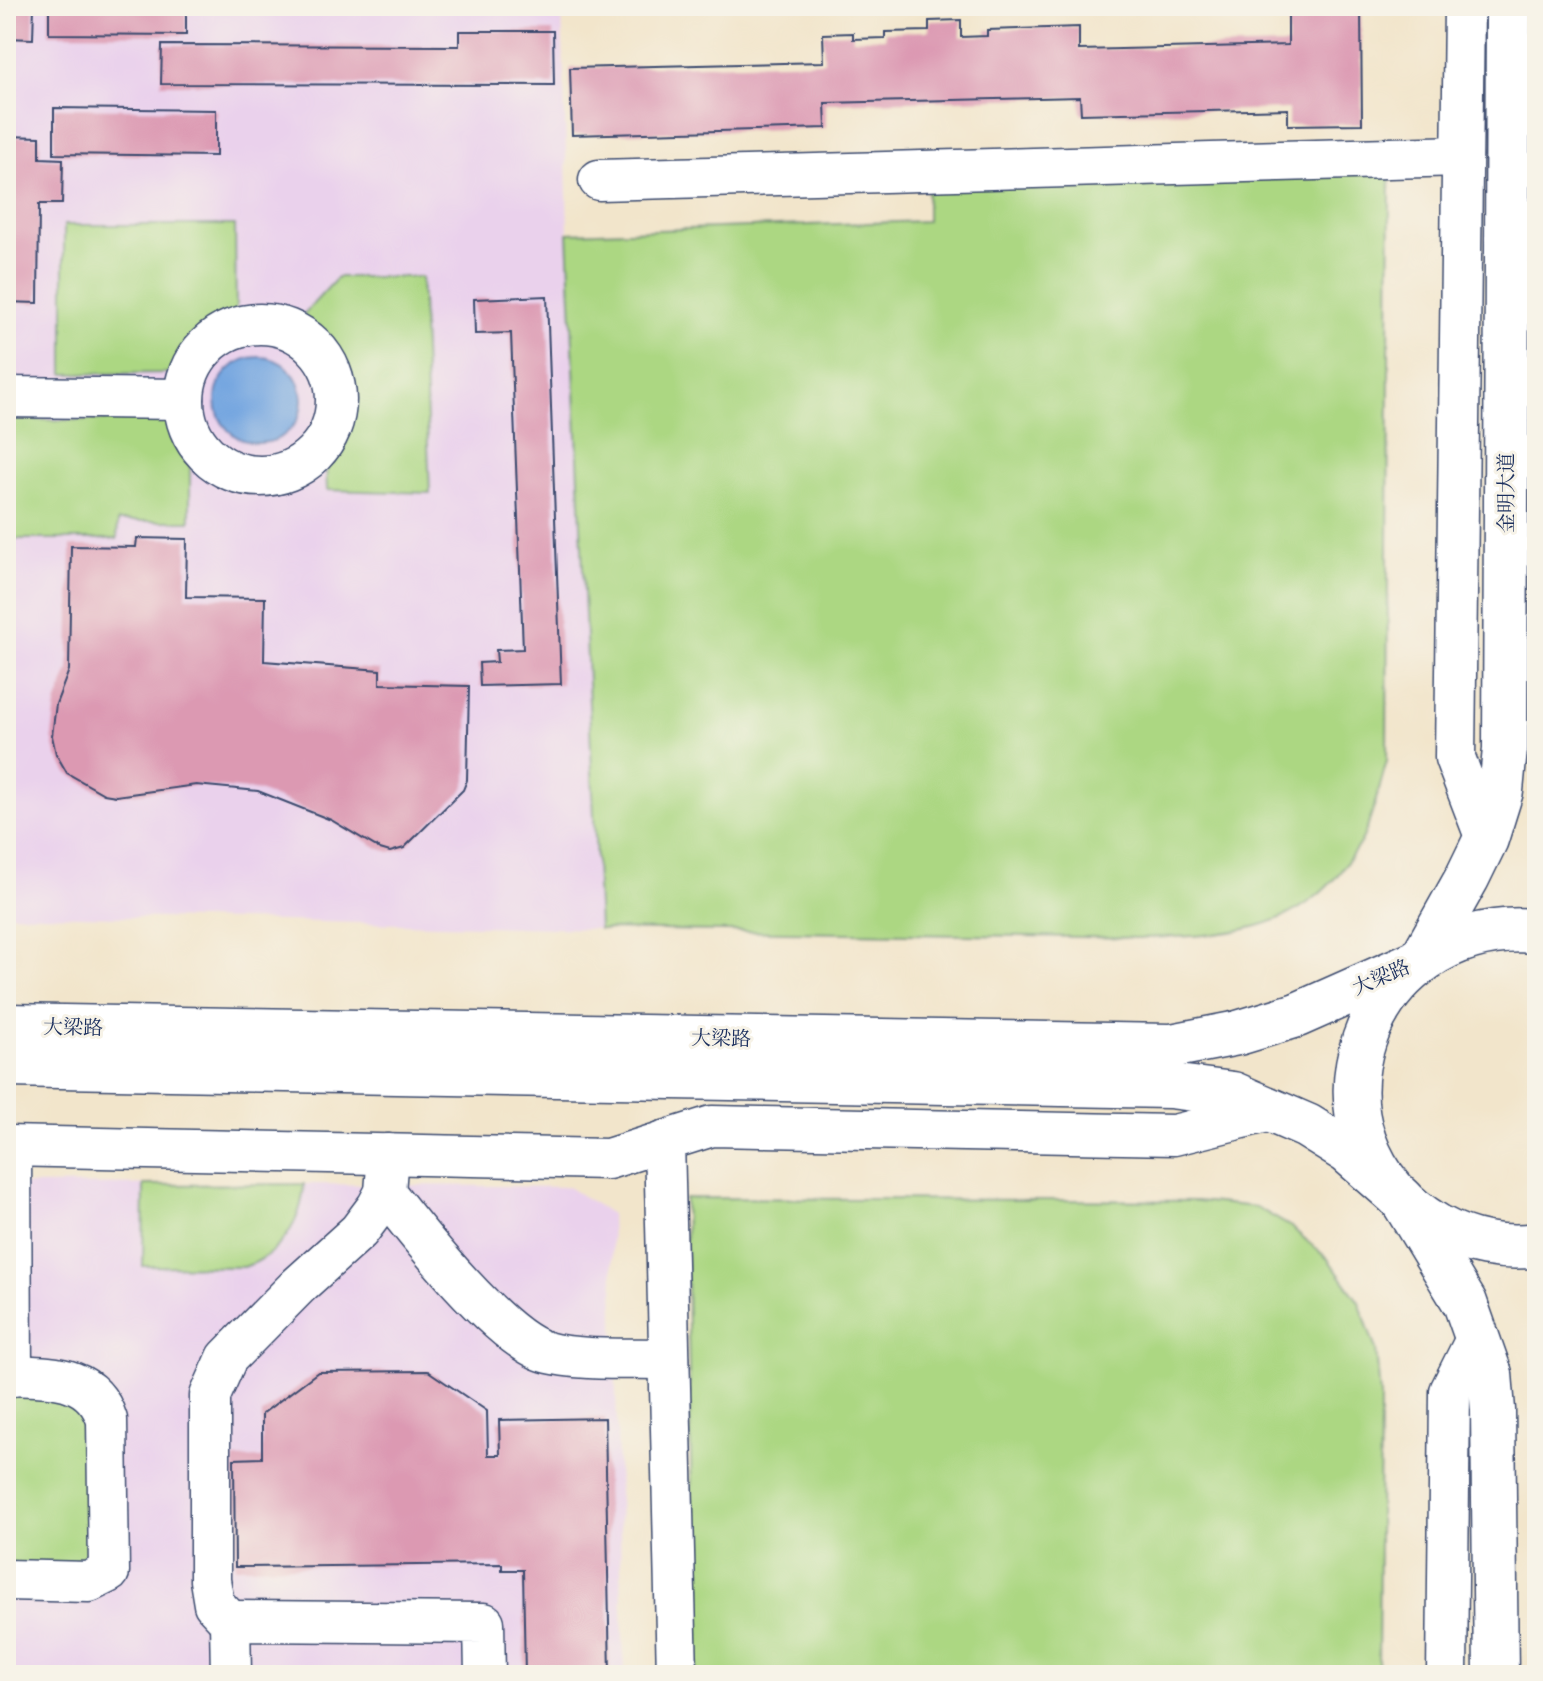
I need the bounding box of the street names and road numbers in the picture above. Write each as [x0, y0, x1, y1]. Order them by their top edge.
street label: 金明大道 [1494, 453, 1518, 533]
street label: 大梁路 [1349, 954, 1413, 1000]
street label: 大梁路 [43, 1014, 103, 1040]
street label: 大梁路 [691, 1025, 751, 1051]

